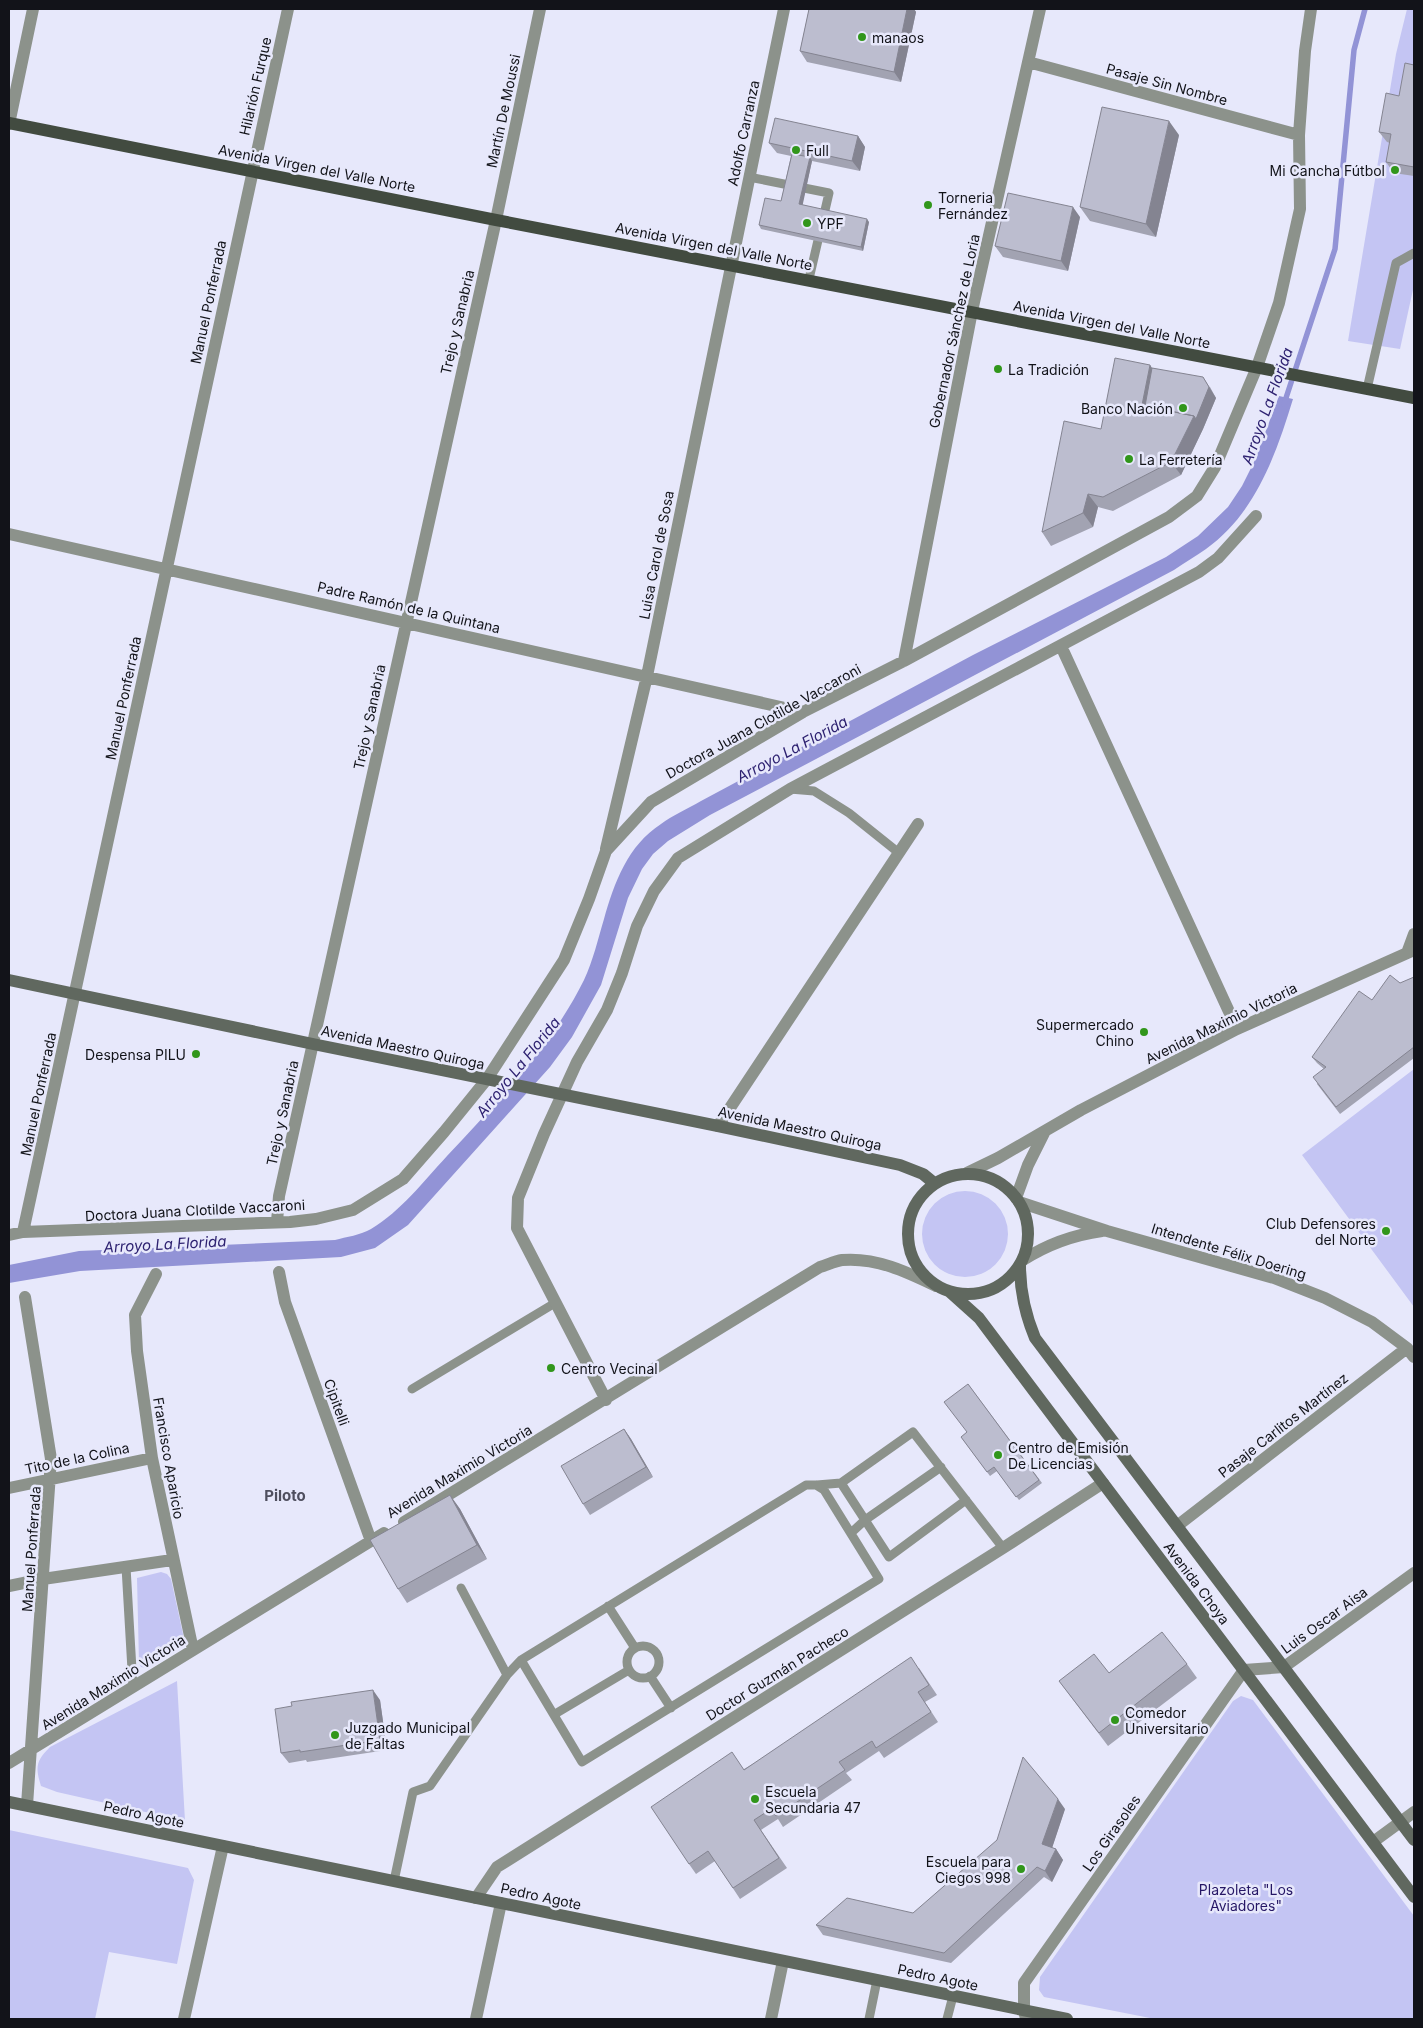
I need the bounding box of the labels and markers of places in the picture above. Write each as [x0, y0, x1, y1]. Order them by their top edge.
place label: manaos [872, 29, 924, 46]
marker: manaos [856, 31, 868, 43]
place label: Full [806, 142, 829, 159]
marker: Full [790, 144, 802, 156]
place label: Mi Cancha Fútbol [1270, 162, 1385, 179]
marker: Mi Cancha Fútbol [1389, 164, 1401, 176]
place label: Torneria Fernández [938, 189, 1008, 222]
marker: Torneria Fernández [922, 199, 934, 211]
place label: YPF [817, 215, 844, 232]
marker: YPF [801, 217, 813, 229]
place label: La Tradición [1008, 361, 1089, 378]
marker: La Tradición [992, 363, 1004, 375]
place label: Banco Nación [1081, 400, 1173, 417]
marker: Banco Nación [1177, 402, 1189, 414]
place label: La Ferretería [1139, 451, 1223, 468]
marker: La Ferretería [1123, 453, 1135, 465]
place label: Supermercado Chino [1036, 1016, 1134, 1049]
marker: Supermercado Chino [1138, 1026, 1150, 1038]
place label: Despensa PILU [85, 1046, 186, 1063]
marker: Despensa PILU [190, 1048, 202, 1060]
place label: Club Defensores del Norte [1266, 1215, 1376, 1248]
marker: Club Defensores del Norte [1380, 1225, 1392, 1237]
place label: Centro Vecinal [561, 1360, 658, 1377]
marker: Centro Vecinal [545, 1362, 557, 1374]
place label: Centro de Emisión De Licencias [1008, 1439, 1129, 1472]
marker: Centro de Emisión De Licencias [992, 1449, 1004, 1461]
place label: Comedor Universitario [1125, 1704, 1209, 1737]
marker: Comedor Universitario [1109, 1714, 1121, 1726]
place label: Juzgado Municipal de Faltas [345, 1719, 470, 1752]
marker: Juzgado Municipal de Faltas [329, 1729, 341, 1741]
place label: Escuela Secundaria 47 [765, 1783, 861, 1816]
marker: Escuela Secundaria 47 [749, 1793, 761, 1805]
place label: Escuela para Ciegos 998 [926, 1853, 1011, 1886]
marker: Escuela para Ciegos 998 [1015, 1863, 1027, 1875]

